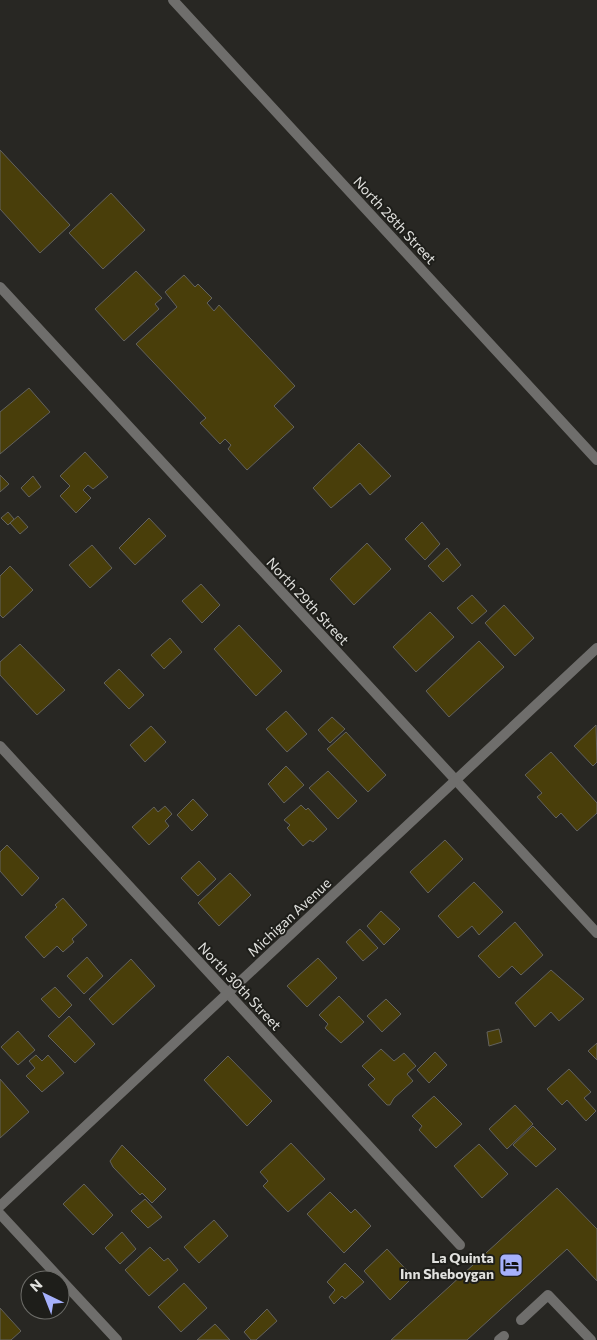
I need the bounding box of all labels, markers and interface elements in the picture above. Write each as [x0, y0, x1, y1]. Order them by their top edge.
street label: North 28th Street [350, 173, 440, 267]
street label: North 29th Street [263, 554, 353, 648]
street label: Michigan Avenue [244, 874, 334, 960]
street label: North 30th Street [195, 938, 285, 1034]
place label: La Quinta Inn Sheboygan [400, 1249, 494, 1282]
hotel icon: La Quinta Inn Sheboygan [498, 1252, 524, 1278]
north arrow [20, 1270, 70, 1320]
text: N [26, 1275, 45, 1295]

